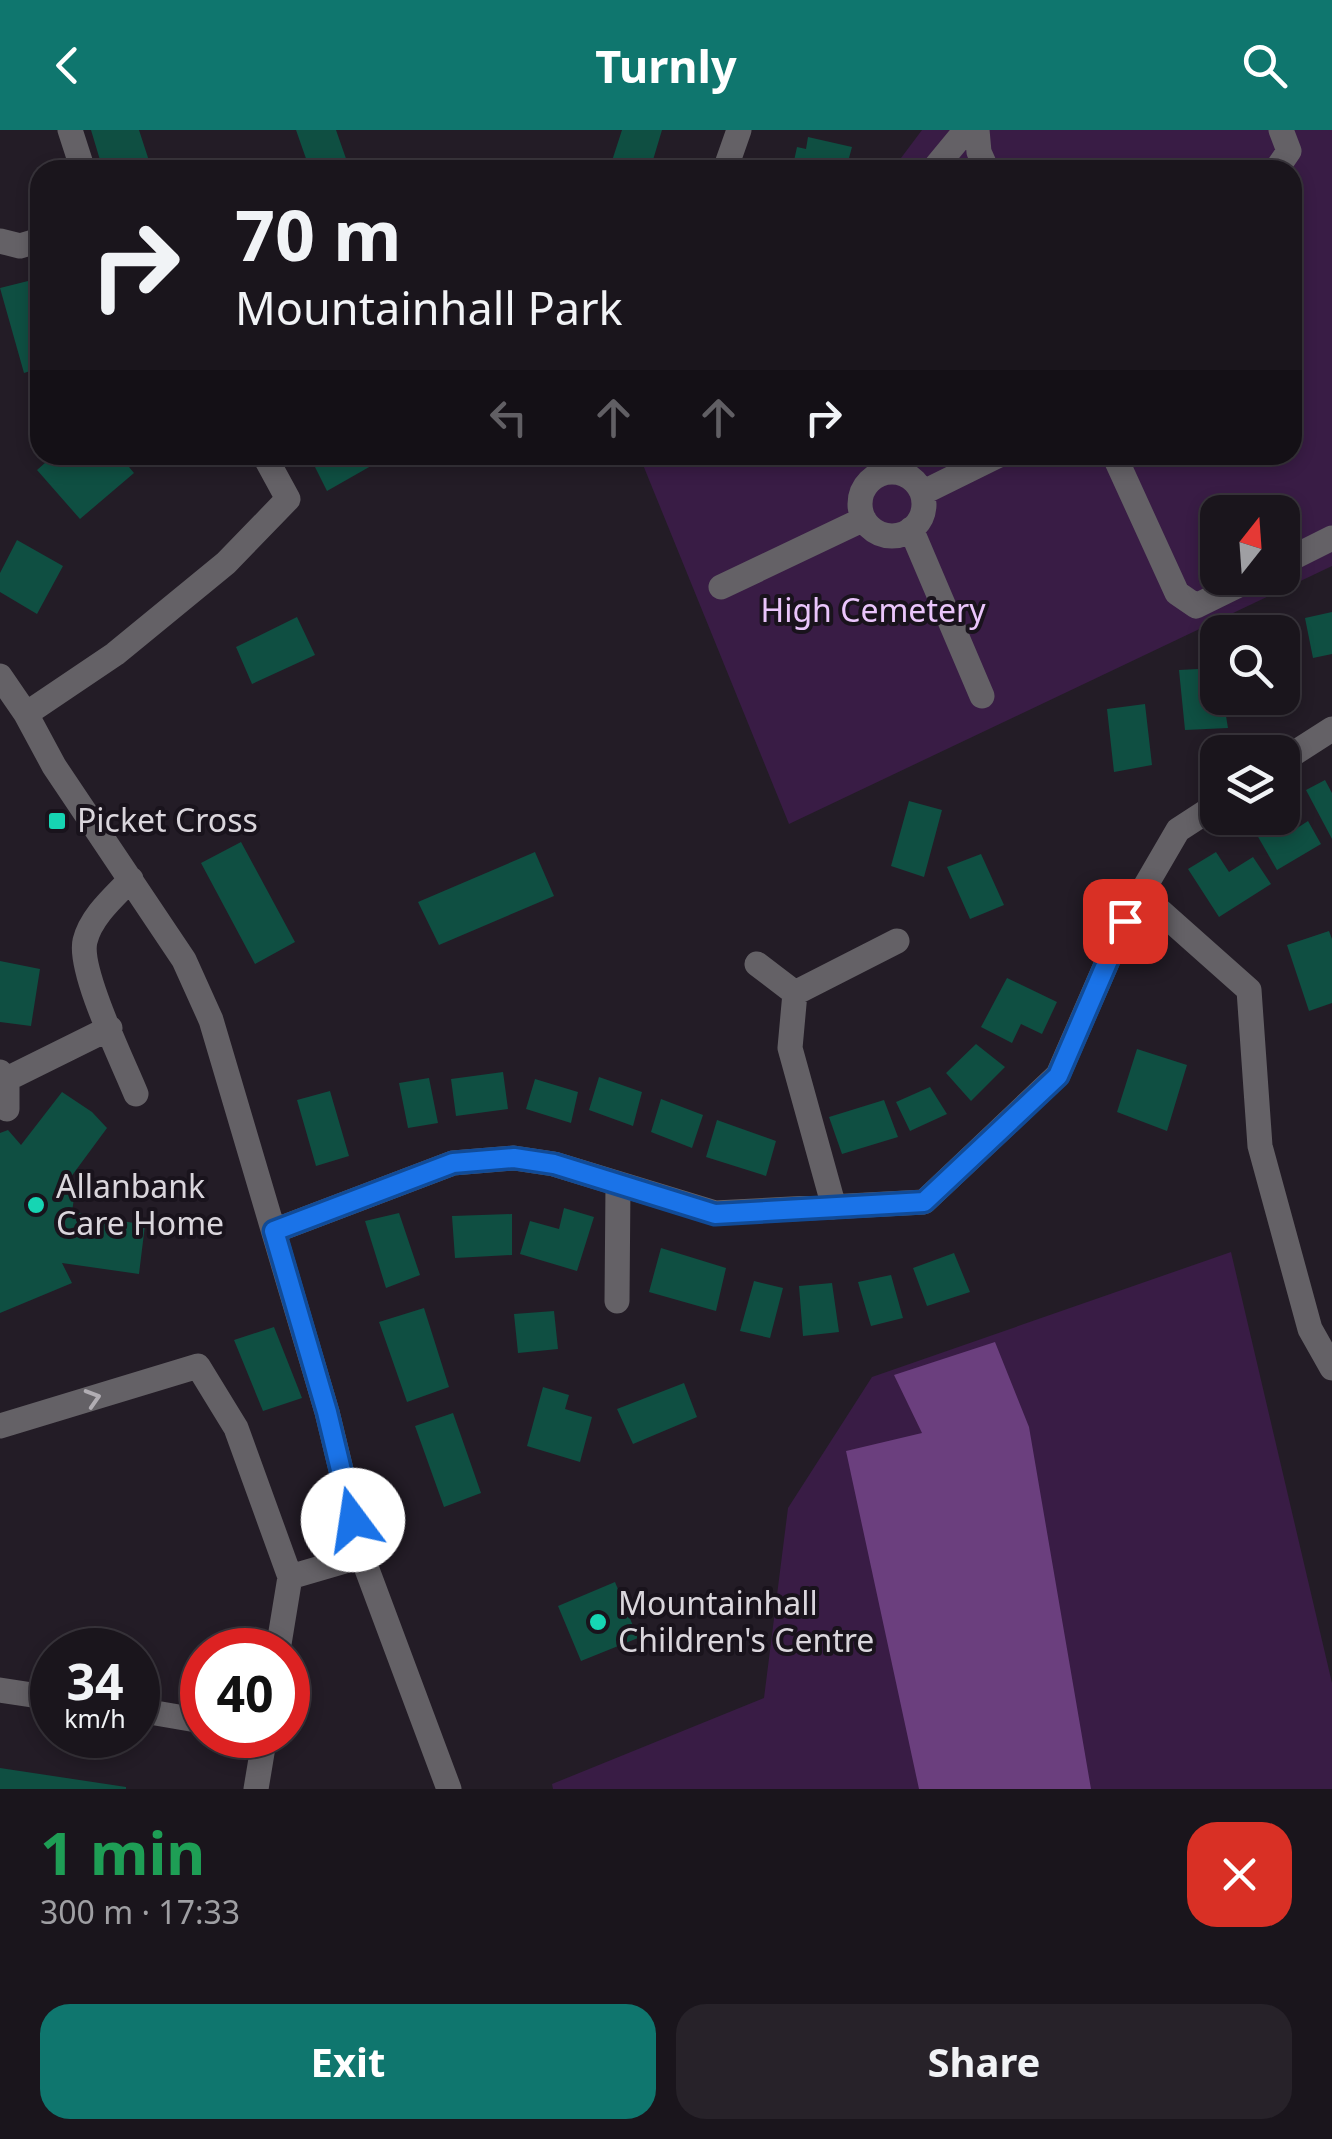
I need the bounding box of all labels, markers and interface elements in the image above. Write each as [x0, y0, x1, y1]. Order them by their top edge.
text: Turnly [595, 35, 737, 96]
icon: back [40, 38, 95, 93]
icon: search [1237, 38, 1292, 93]
text: 70 m [235, 186, 402, 282]
icon: right [70, 200, 200, 330]
text: Mountainhall Park [235, 277, 623, 338]
icon: left [481, 390, 536, 445]
icon: ahead [586, 390, 641, 445]
icon: ahead [691, 390, 746, 445]
icon: right [796, 390, 851, 445]
north arrow [1200, 495, 1300, 595]
map controls [1200, 495, 1300, 835]
park label: High Cemetery [760, 588, 986, 631]
button: search [1200, 615, 1300, 715]
button: layers [1200, 735, 1300, 835]
place label: Picket Cross [77, 798, 258, 841]
marker: Picket Cross [46, 810, 68, 832]
pin [1083, 879, 1168, 964]
icon: arrive [1098, 894, 1153, 949]
place label: Allanbank Care Home [56, 1164, 224, 1244]
marker: Allanbank Care Home [25, 1194, 47, 1216]
one-way arrow [84, 1389, 101, 1409]
position arrow [301, 1468, 405, 1572]
place label: Mountainhall Children's Centre [618, 1581, 874, 1661]
marker: Mountainhall Children's Centre [587, 1611, 609, 1633]
speed limit sign: 40 [180, 1628, 310, 1758]
text: 34 [66, 1647, 124, 1715]
text: km/h [64, 1701, 126, 1735]
text: 1 min [40, 1811, 205, 1893]
button: close [1187, 1822, 1292, 1927]
text: 300 m · 17:33 [40, 1890, 240, 1933]
button: Exit [40, 2004, 656, 2119]
button: Share [676, 2004, 1292, 2119]

